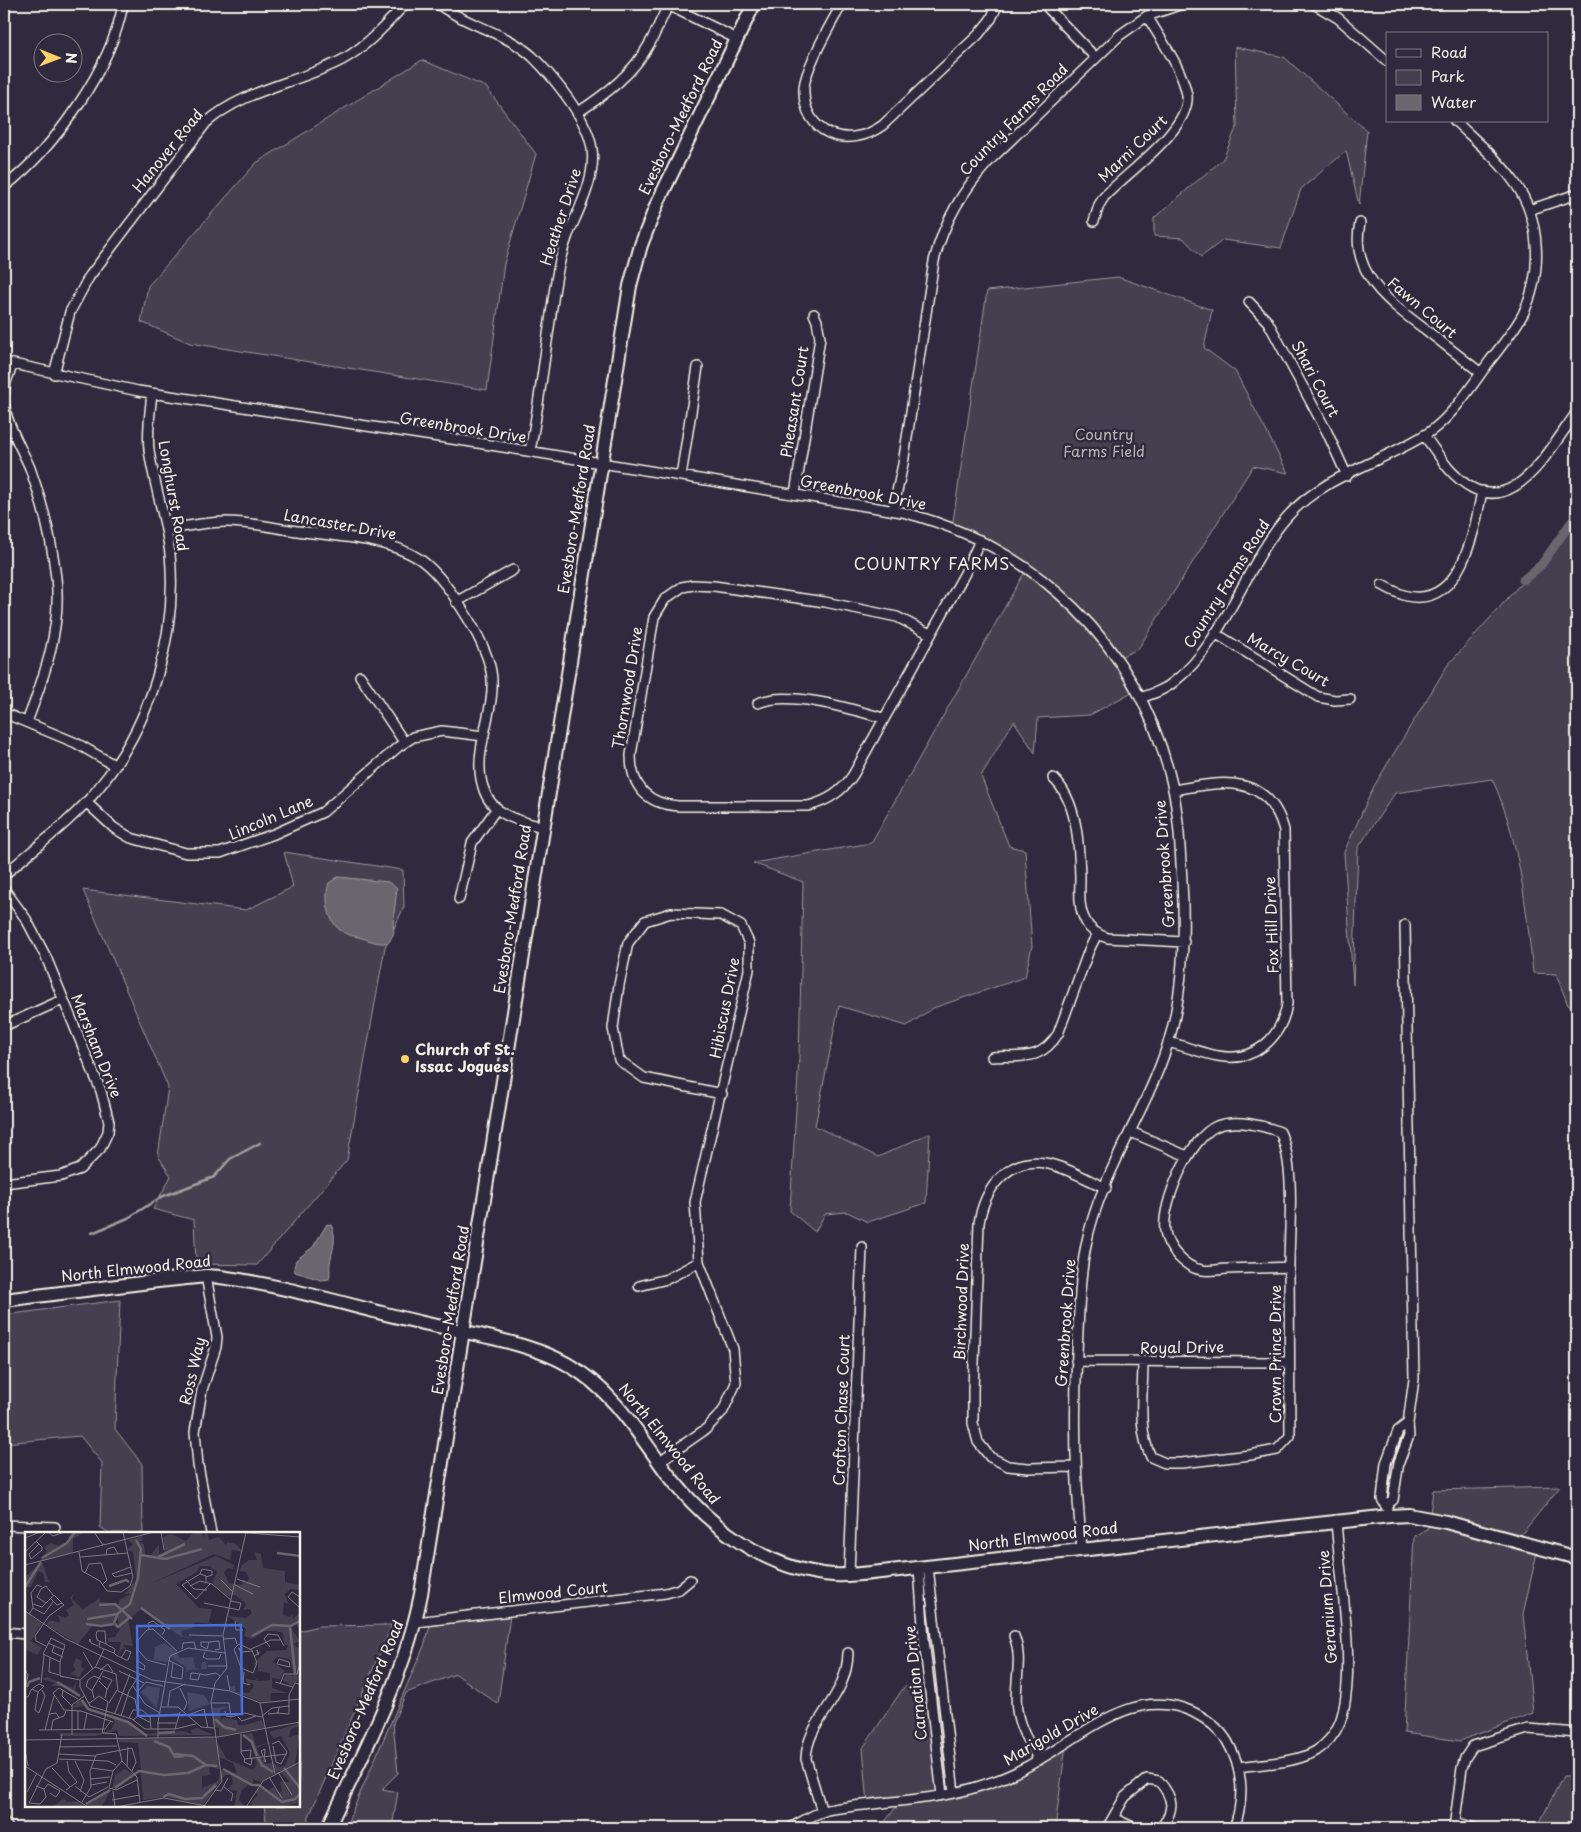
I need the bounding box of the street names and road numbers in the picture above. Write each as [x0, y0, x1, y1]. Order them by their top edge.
street label: Evesboro-Medford Road [632, 34, 727, 198]
street label: Country Farms Road [953, 58, 1073, 180]
street label: Hanover Road [126, 103, 208, 197]
street label: Marni Court [1092, 109, 1172, 187]
street label: Heather Drive [533, 165, 586, 268]
street label: Fawn Court [1383, 271, 1463, 343]
street label: Shari Court [1286, 336, 1346, 421]
street label: Pheasant Court [773, 344, 814, 459]
street label: Greenbrook Drive [398, 405, 528, 448]
street label: Evesboro-Medford Road [551, 423, 600, 595]
street label: Longhurst Road [153, 438, 196, 553]
street label: Greenbrook Drive [798, 468, 928, 515]
street label: Lancaster Drive [282, 502, 398, 545]
street label: Country Farms Road [1177, 514, 1275, 652]
street label: Thornwood Drive [605, 625, 648, 751]
street label: Marcy Court [1243, 626, 1334, 692]
street label: Lincoln Lane [225, 788, 316, 845]
street label: Greenbrook Drive [1148, 799, 1179, 929]
street label: Evesboro-Medford Road [487, 823, 536, 995]
street label: Fox Hill Drive [1257, 876, 1284, 974]
street label: Hibiscus Drive [702, 955, 745, 1060]
street label: Marsham Drive [66, 990, 129, 1101]
street label: Evesboro-Medford Road [425, 1224, 474, 1396]
street label: Birchwood Drive [947, 1243, 974, 1361]
street label: North Elmwood Road [60, 1248, 212, 1287]
street label: Greenbrook Drive [1049, 1258, 1080, 1388]
street label: Crown Prince Drive [1263, 1285, 1286, 1423]
street label: Ross Way [173, 1334, 211, 1407]
street label: Crofton Chase Court [826, 1334, 855, 1486]
street label: Royal Drive [1140, 1334, 1224, 1359]
street label: North Elmwood Road [614, 1377, 726, 1509]
street label: North Elmwood Road [967, 1515, 1119, 1556]
street label: Geranium Drive [1311, 1549, 1342, 1665]
street label: Elmwood Court [497, 1574, 609, 1609]
street label: Evesboro-Medford Road [321, 1616, 409, 1783]
street label: Carnation Drive [897, 1625, 932, 1742]
street label: Marigold Drive [998, 1697, 1102, 1770]

